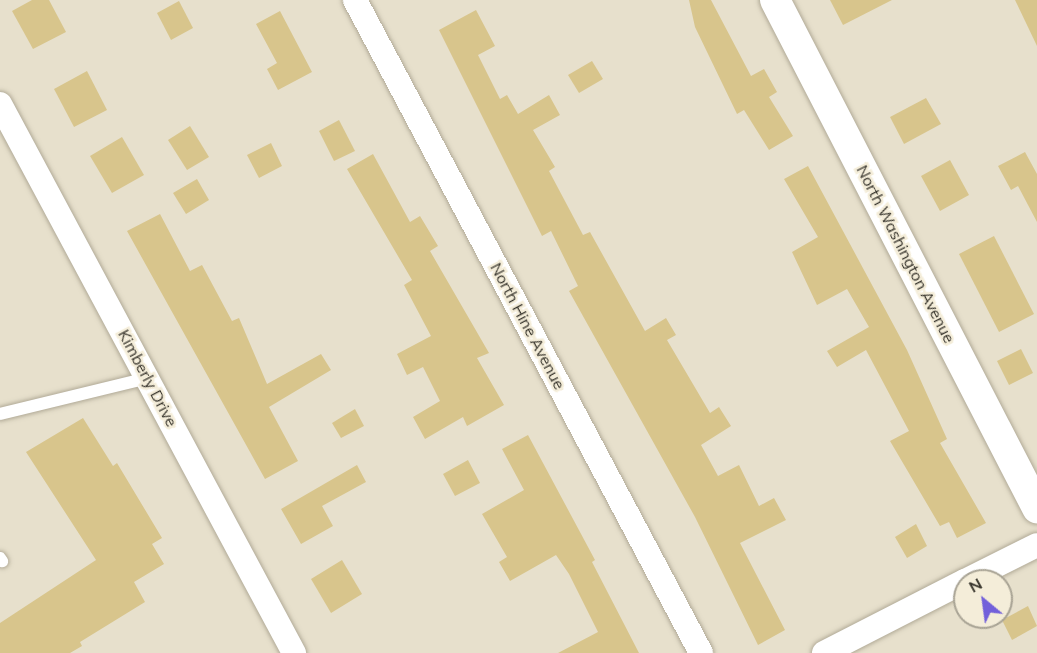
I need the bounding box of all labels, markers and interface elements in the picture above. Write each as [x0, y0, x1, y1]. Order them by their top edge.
street label: North Washington Avenue [853, 162, 959, 346]
street label: North Hine Avenue [487, 259, 569, 393]
street label: Kimberly Drive [114, 326, 182, 430]
north arrow [953, 569, 1013, 629]
text: N [965, 573, 985, 597]

